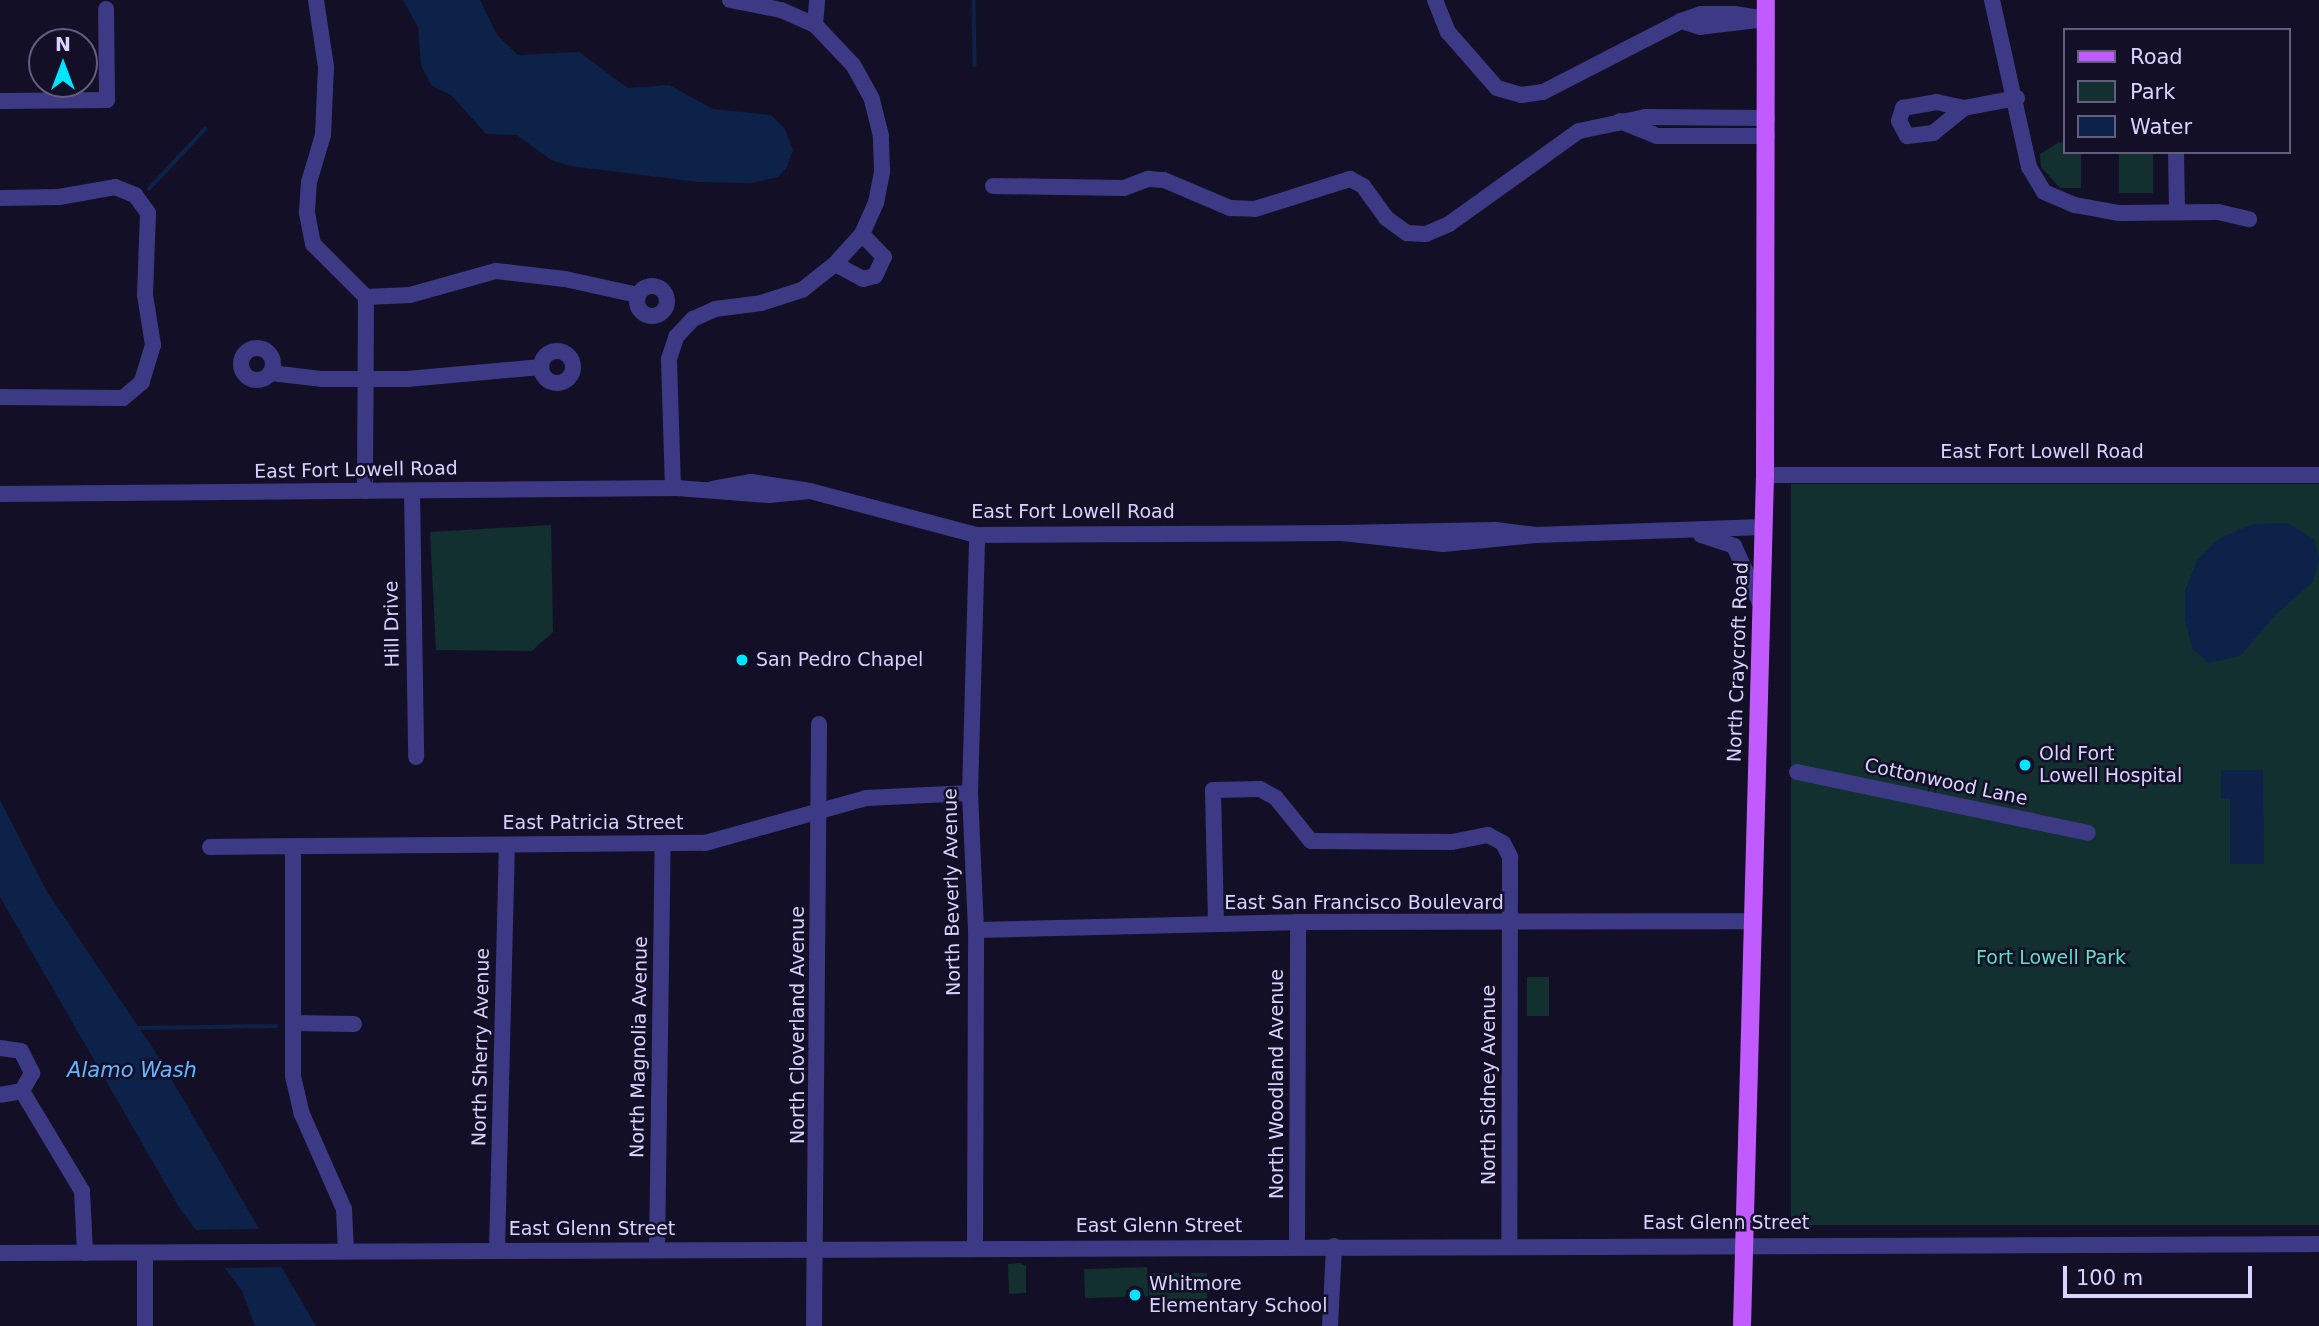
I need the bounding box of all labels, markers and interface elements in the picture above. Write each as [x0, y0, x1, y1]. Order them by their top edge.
north arrow [28, 28, 98, 98]
legend [2064, 28, 2291, 154]
text: N [55, 33, 71, 55]
text: Road [2130, 45, 2183, 69]
text: Park [2130, 80, 2175, 104]
text: Water [2130, 115, 2192, 139]
street label: East Fort Lowell Road [1940, 441, 2144, 463]
street label: East Fort Lowell Road [254, 457, 458, 483]
street label: East Fort Lowell Road [971, 501, 1175, 523]
street label: North Craycroft Road [1723, 562, 1753, 762]
street label: Hill Drive [380, 580, 404, 668]
place label: San Pedro Chapel [756, 649, 923, 671]
marker: San Pedro Chapel [734, 652, 750, 668]
place label: Old Fort Lowell Hospital [2039, 743, 2182, 787]
street label: Cottonwood Lane [1862, 754, 2030, 810]
marker: Old Fort Lowell Hospital [2017, 757, 2033, 773]
street label: North Beverly Avenue [939, 788, 965, 996]
street label: East Patricia Street [503, 812, 683, 834]
street label: East San Francisco Boulevard [1224, 892, 1504, 914]
street label: North Cloverland Avenue [787, 906, 809, 1144]
street label: North Magnolia Avenue [626, 936, 652, 1158]
park label: Fort Lowell Park [1976, 947, 2126, 969]
street label: North Sherry Avenue [468, 948, 494, 1146]
street label: North Woodland Avenue [1266, 969, 1288, 1199]
street label: North Sidney Avenue [1478, 985, 1500, 1185]
water label: Alamo Wash [67, 1057, 197, 1083]
street label: East Glenn Street [1643, 1212, 1809, 1234]
street label: East Glenn Street [1076, 1215, 1242, 1237]
street label: East Glenn Street [509, 1218, 675, 1240]
scale bar [2067, 1252, 2256, 1296]
text: 100 m [2076, 1266, 2143, 1290]
place label: Whitmore Elementary School [1149, 1273, 1327, 1317]
marker: Whitmore Elementary School [1127, 1287, 1143, 1303]

